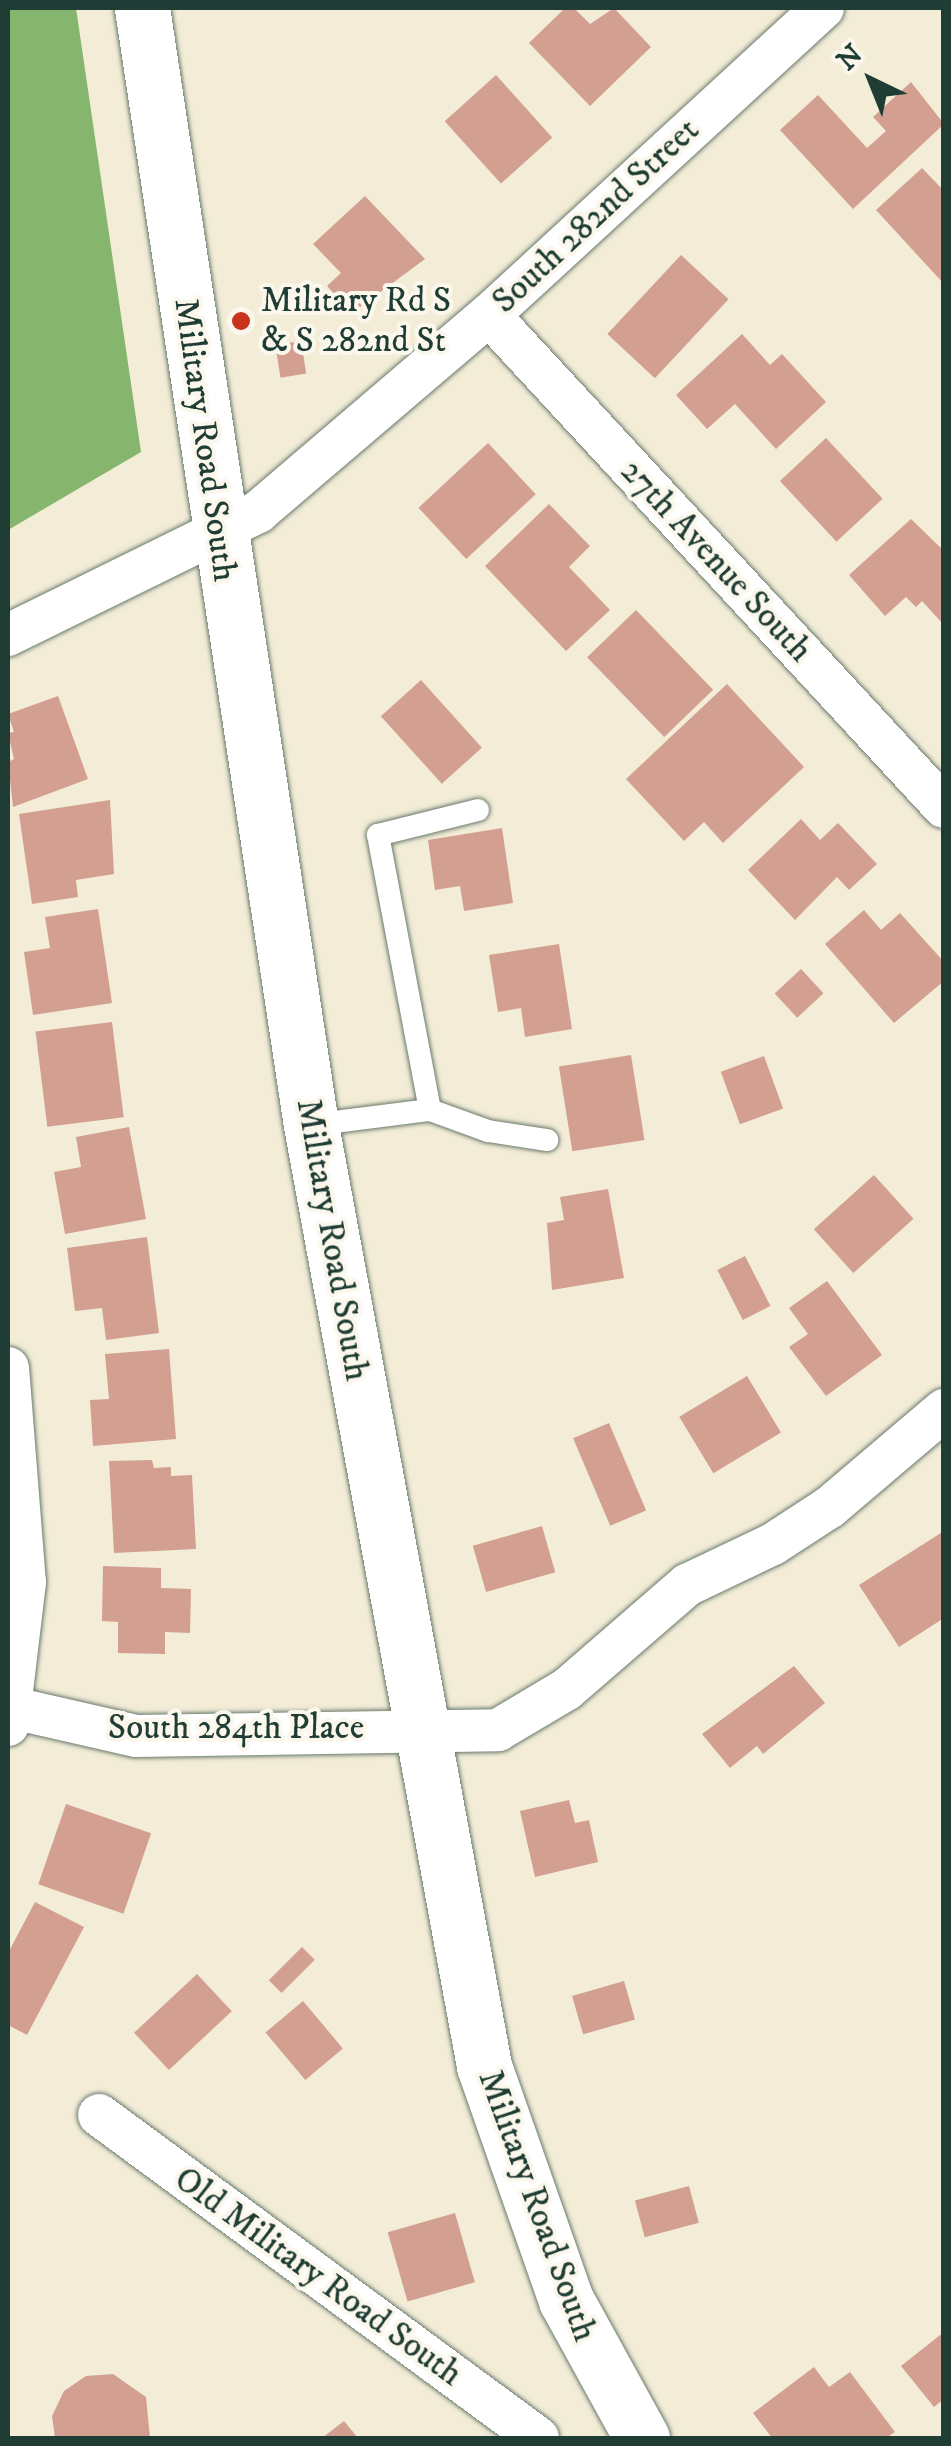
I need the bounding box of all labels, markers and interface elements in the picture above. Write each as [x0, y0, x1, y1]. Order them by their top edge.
north arrow [821, 30, 921, 130]
text: N [830, 37, 871, 78]
street label: South 282nd Street [484, 110, 708, 322]
place label: Military Rd S & S 282nd St [261, 280, 451, 362]
street label: Military Road South [164, 296, 246, 584]
marker: Military Rd S & S 282nd St [230, 310, 252, 332]
street label: 27th Avenue South [611, 451, 821, 671]
street label: Military Road South [287, 1096, 377, 1384]
street label: South 284th Place [108, 1707, 364, 1749]
street label: Military Road South [468, 2065, 606, 2347]
street label: Old Military Road South [166, 2158, 470, 2396]

